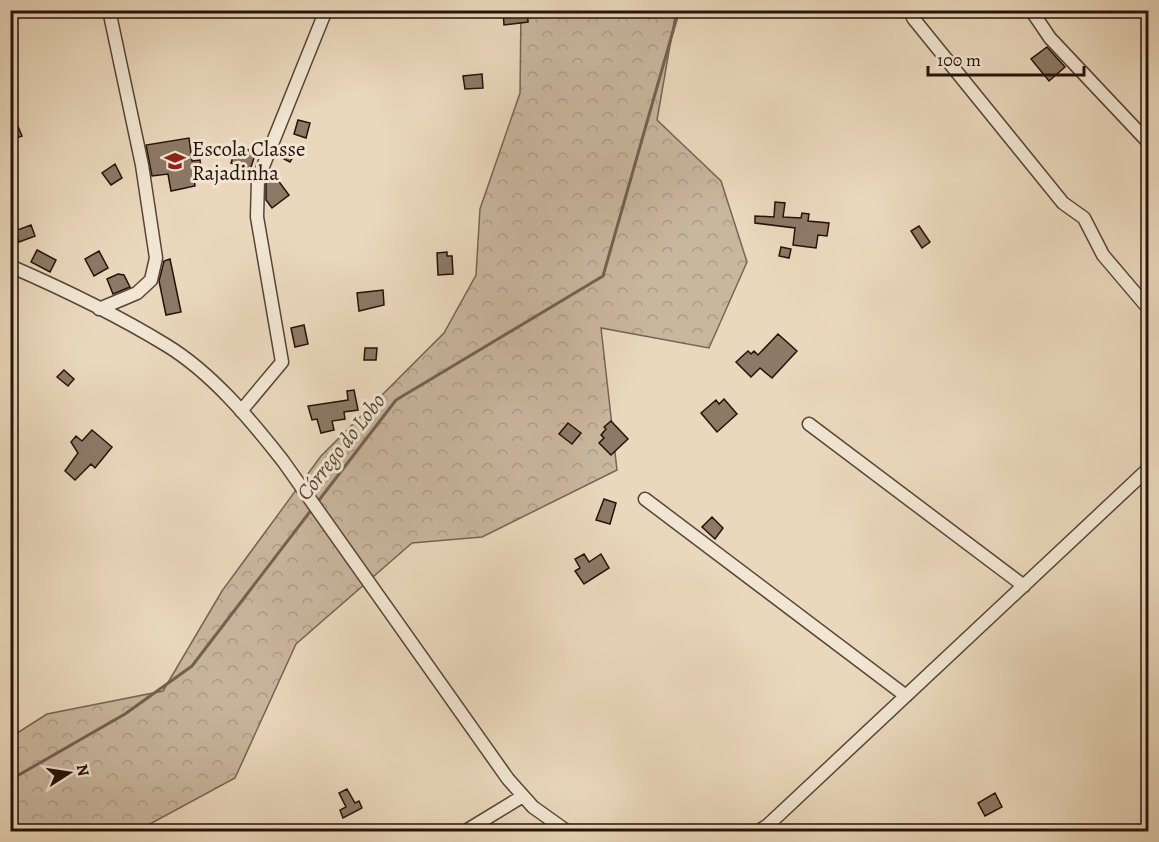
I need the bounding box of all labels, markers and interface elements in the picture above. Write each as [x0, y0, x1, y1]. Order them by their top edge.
scale bar [928, 39, 1084, 77]
text: 100 m [937, 48, 981, 72]
place label: Escola Classe Rajadinha [192, 135, 305, 187]
school or university icon: Escola Classe Rajadinha [163, 149, 187, 173]
water label: Córrego do Lobo [290, 387, 392, 507]
north arrow [39, 743, 99, 803]
text: N [71, 762, 95, 778]

